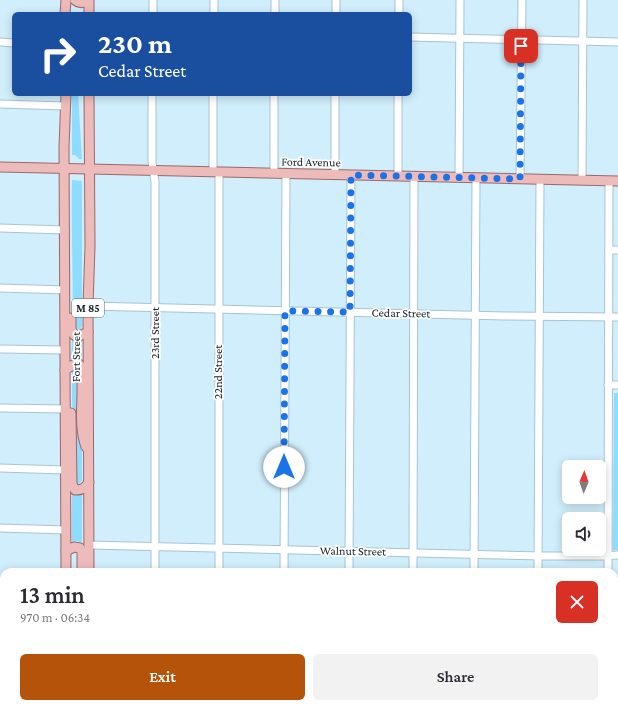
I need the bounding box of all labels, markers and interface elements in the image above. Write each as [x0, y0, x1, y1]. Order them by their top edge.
icon: right [32, 28, 84, 80]
text: 230 m [98, 28, 172, 59]
pin [504, 29, 538, 63]
icon: arrive [510, 35, 532, 57]
text: Cedar Street [98, 61, 186, 81]
street label: Ford Avenue [281, 154, 341, 170]
road number: M 85 [72, 299, 104, 317]
street label: Cedar Street [371, 305, 432, 321]
street label: 23rd Street [148, 306, 162, 359]
street label: Fort Street [69, 331, 83, 382]
street label: 22nd Street [211, 344, 225, 399]
position arrow [263, 446, 305, 488]
north arrow [562, 460, 606, 504]
map controls [562, 460, 606, 556]
button: sound [562, 512, 606, 556]
street label: Walnut Street [320, 543, 387, 559]
text: 13 min [20, 581, 85, 608]
button: close [556, 581, 598, 623]
text: 970 m · 06:34 [20, 610, 90, 625]
button: Exit [20, 654, 305, 700]
button: Share [313, 654, 598, 700]

